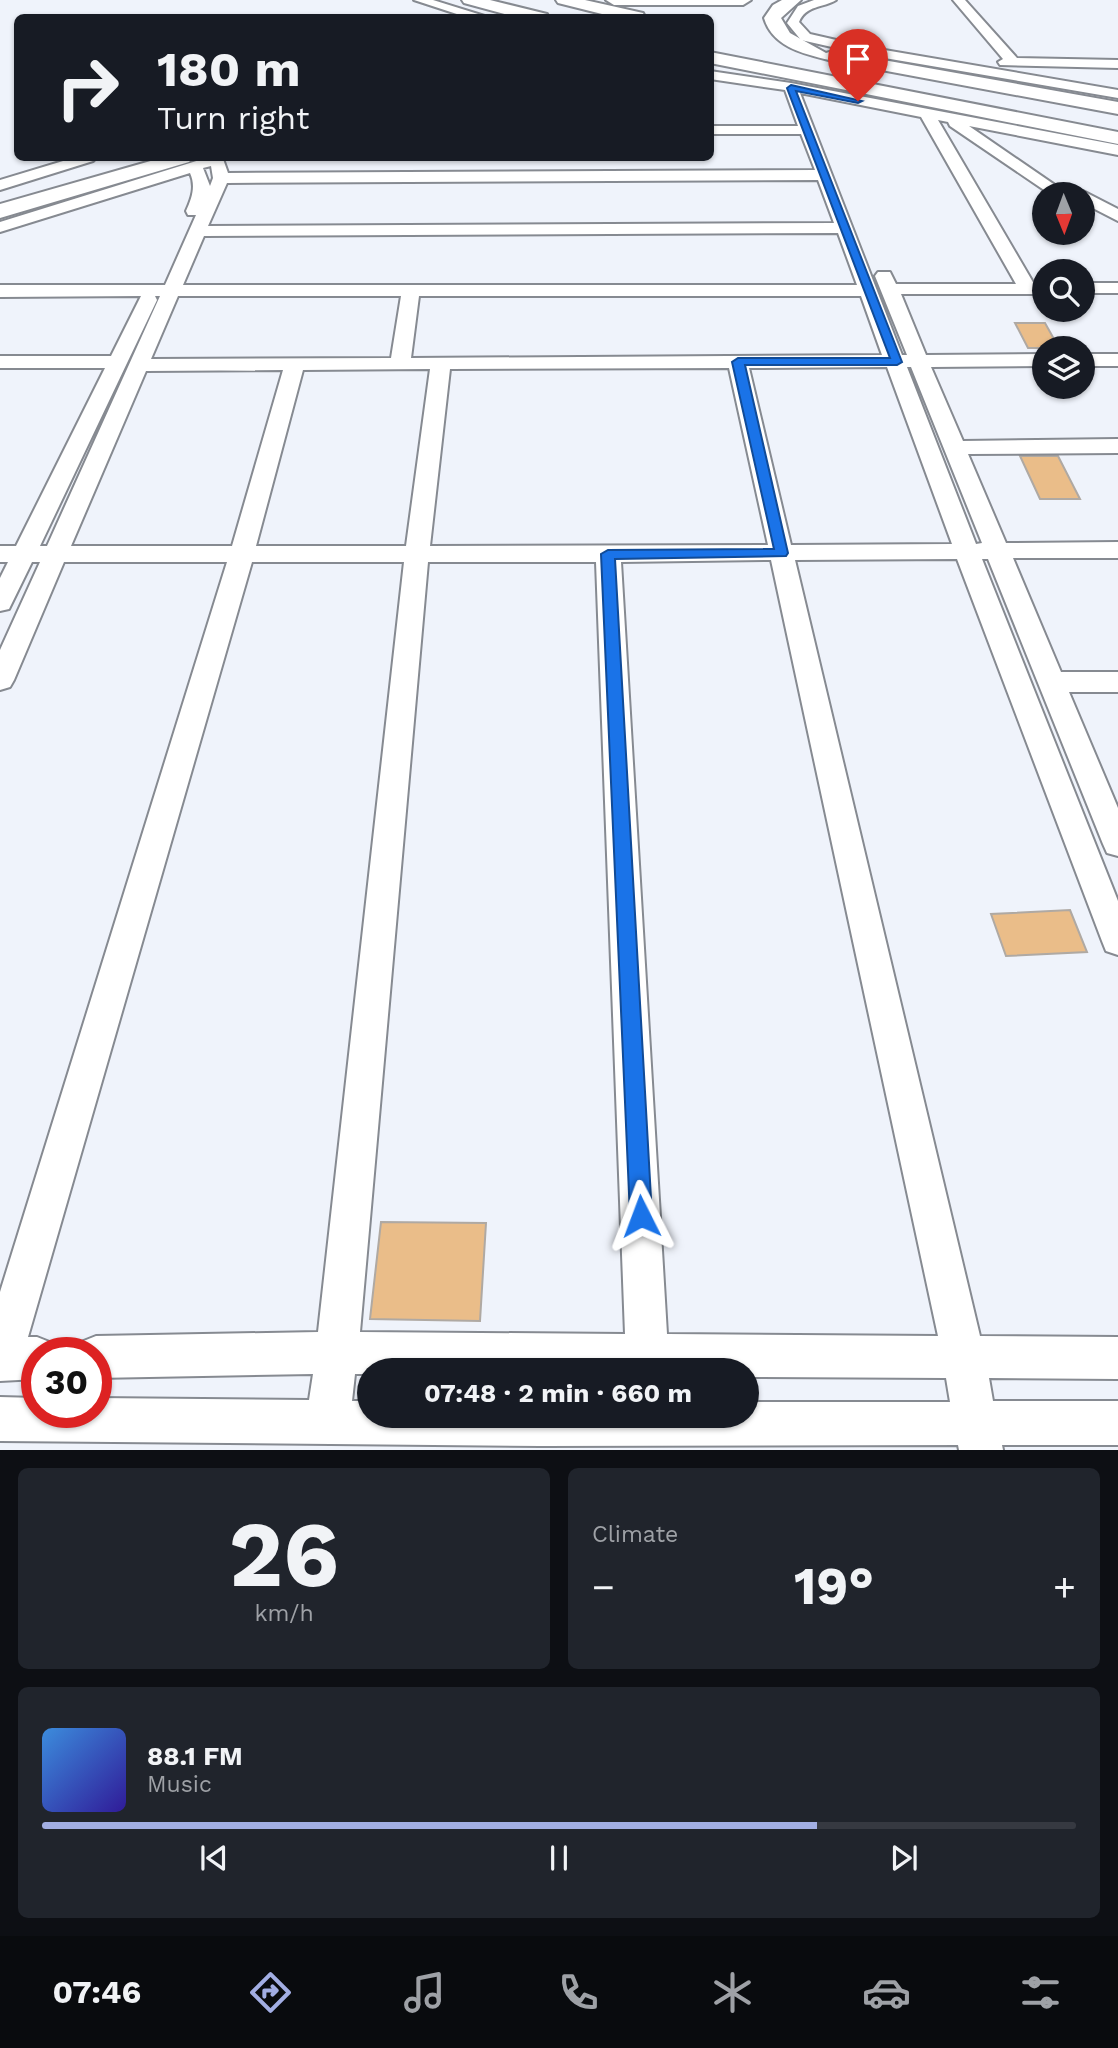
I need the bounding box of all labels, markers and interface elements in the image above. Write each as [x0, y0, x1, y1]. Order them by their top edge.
pin [828, 29, 888, 101]
text: 180 m [157, 40, 301, 98]
icon: arrive [839, 40, 877, 78]
icon: right [42, 42, 133, 133]
text: Turn right [157, 99, 309, 137]
north arrow [1032, 182, 1096, 245]
map controls [1032, 182, 1095, 399]
button: search [1032, 259, 1095, 322]
button: layers [1032, 336, 1095, 399]
position arrow [604, 1179, 678, 1253]
speed limit sign: 30 [21, 1337, 112, 1428]
text: 07:48 · 2 min · 660 m [424, 1378, 692, 1408]
text: 26 [229, 1501, 339, 1608]
text: Climate [592, 1521, 678, 1548]
text: 19° [794, 1556, 874, 1617]
text: − [592, 1565, 615, 1609]
text: + [1053, 1565, 1076, 1609]
text: km/h [254, 1600, 314, 1627]
text: 88.1 FM [147, 1741, 243, 1771]
text: Music [147, 1771, 212, 1798]
icon: previous [195, 1839, 233, 1877]
icon: pause [540, 1839, 578, 1877]
icon: next [885, 1839, 923, 1877]
icon: directions [246, 1968, 295, 2017]
icon: music [400, 1968, 449, 2017]
icon: phone [554, 1968, 603, 2017]
icon: climate [708, 1968, 757, 2017]
icon: car [862, 1968, 911, 2017]
icon: filters [1016, 1968, 1065, 2017]
text: 07:46 [53, 1973, 141, 2011]

